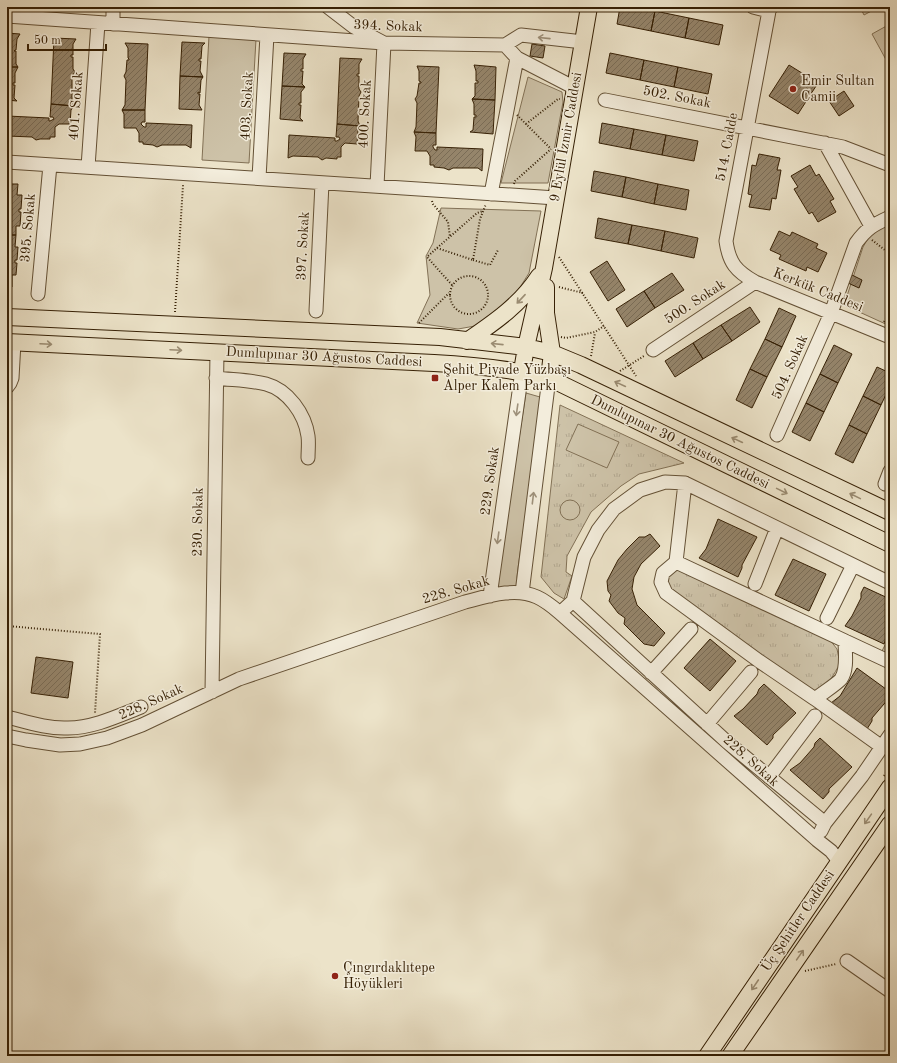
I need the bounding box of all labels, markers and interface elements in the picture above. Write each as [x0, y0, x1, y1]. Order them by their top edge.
street label: 394. Sokak [353, 18, 423, 34]
scale bar [28, 26, 106, 52]
text: 50 m [34, 34, 61, 47]
one-way arrow [538, 34, 551, 42]
street label: 9 Eylül İzmir Caddesi [545, 70, 584, 203]
street label: 401. Sokak [67, 71, 85, 141]
street label: 403. Sokak [238, 71, 256, 141]
place label: Emir Sultan Camii [801, 74, 875, 104]
street label: 400. Sokak [356, 79, 374, 149]
street label: 502. Sokak [642, 84, 712, 110]
marker: Emir Sultan Camii [788, 84, 798, 94]
street label: 514. Cadde [713, 112, 741, 182]
street label: 395. Sokak [18, 193, 38, 263]
street label: 397. Sokak [294, 211, 312, 281]
street label: Kerkük Caddesi [771, 266, 865, 315]
street label: 500. Sokak [662, 277, 728, 327]
one-way arrow [516, 294, 526, 304]
street label: 504. Sokak [770, 332, 810, 402]
one-way arrow [39, 340, 52, 347]
one-way arrow [491, 340, 504, 348]
street label: Dumlupınar 30 Ağustos Caddesi [225, 345, 423, 369]
one-way arrow [169, 346, 182, 354]
place label: Şehit Piyade Yüzbaşı Alper Kalem Parkı [443, 363, 571, 393]
marker: Şehit Piyade Yüzbaşı Alper Kalem Parkı [430, 373, 440, 383]
one-way arrow [614, 380, 626, 387]
street label: Dumlupınar 30 Ağustos Caddesi [588, 393, 772, 492]
one-way arrow [513, 403, 521, 416]
one-way arrow [732, 436, 744, 443]
street label: 229. Sokak [478, 446, 502, 516]
street label: 230. Sokak [190, 487, 206, 557]
one-way arrow [776, 488, 788, 495]
one-way arrow [530, 492, 537, 505]
one-way arrow [849, 492, 861, 499]
one-way arrow [494, 531, 502, 544]
street label: 228. Sokak [421, 574, 491, 606]
street label: 228. Sokak [116, 682, 186, 722]
street label: 228. Sokak [721, 733, 781, 789]
one-way arrow [864, 814, 872, 825]
street label: Üç Şehitler Caddesi [756, 866, 837, 974]
one-way arrow [796, 949, 804, 960]
place label: Çıngırdaklıtepe Höyükleri [343, 961, 435, 991]
marker: Çıngırdaklıtepe Höyükleri [330, 971, 340, 981]
one-way arrow [751, 979, 759, 990]

